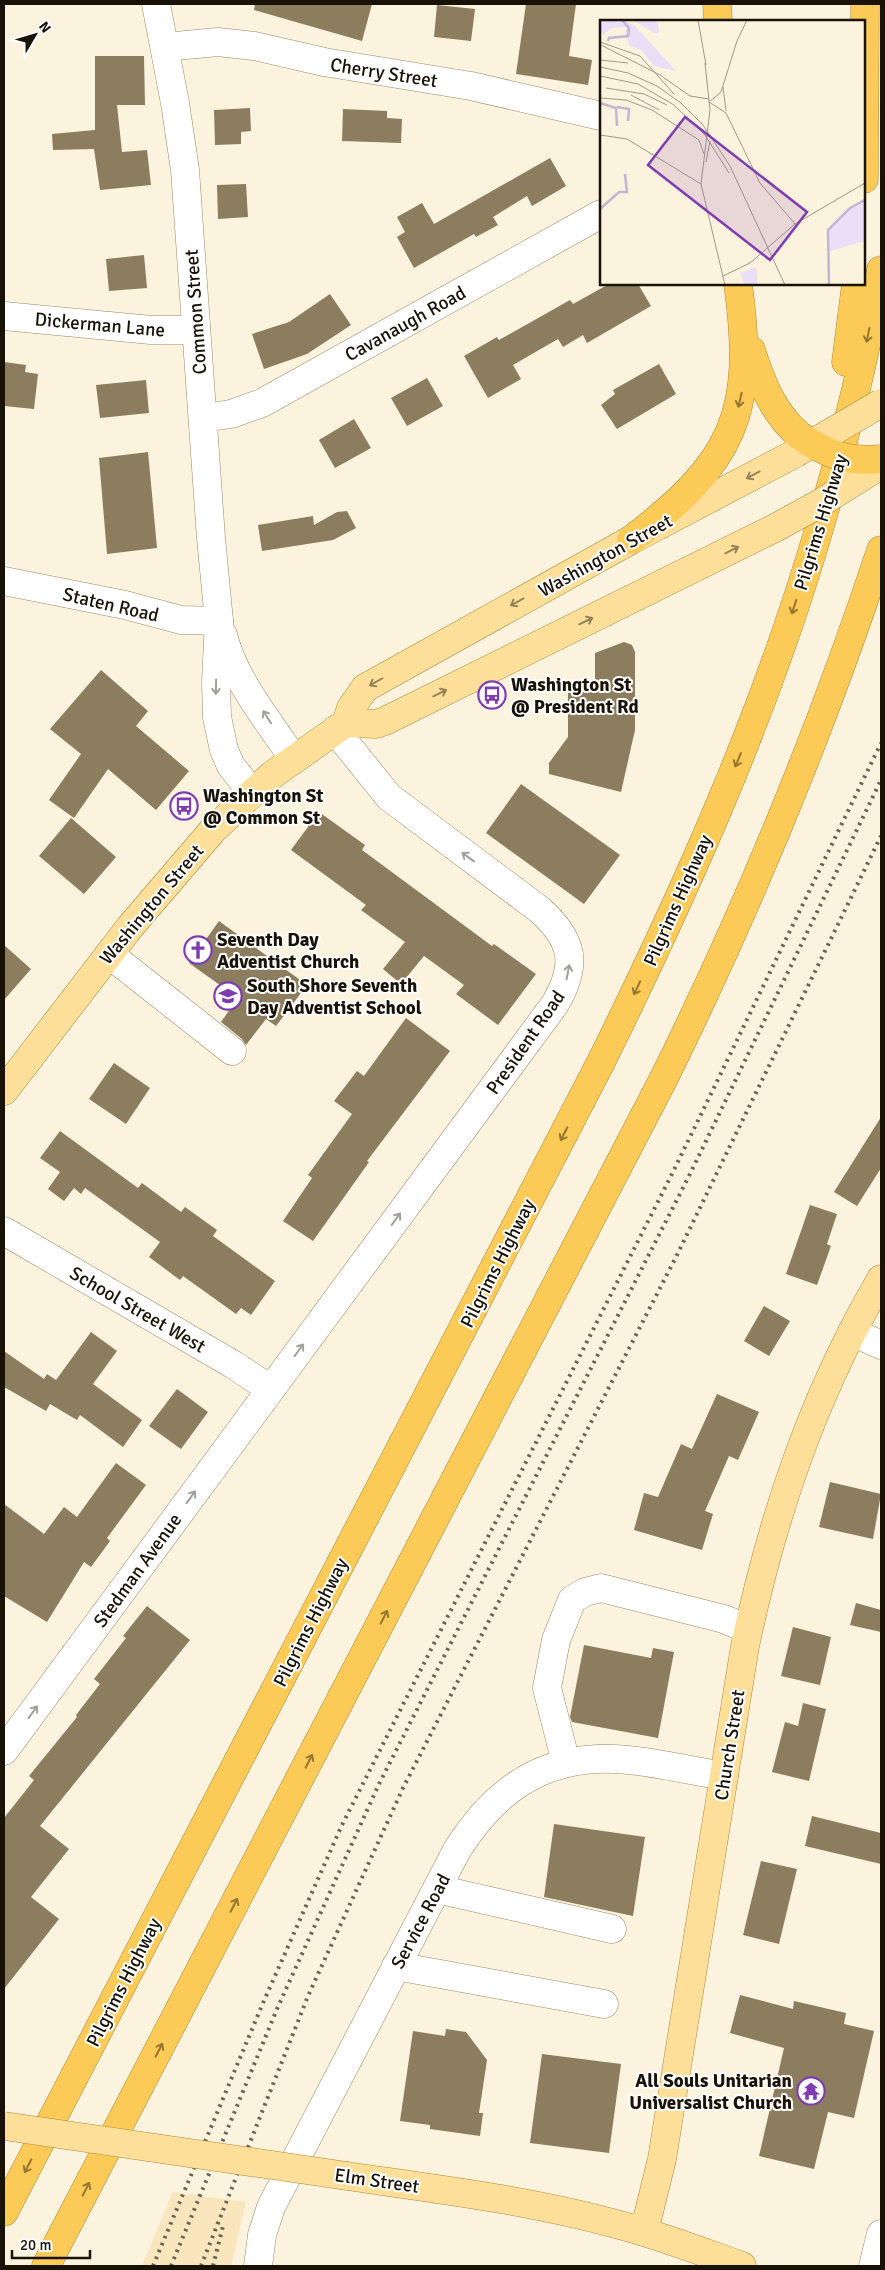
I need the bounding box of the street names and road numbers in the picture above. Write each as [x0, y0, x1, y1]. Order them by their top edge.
street label: Cherry Street [328, 53, 440, 93]
street label: Common Street [180, 248, 212, 375]
street label: Cavanaugh Road [341, 281, 470, 367]
street label: Dickerman Lane [34, 307, 166, 343]
street label: Pilgrims Highway [789, 451, 853, 593]
street label: Washington Street [534, 509, 677, 603]
street label: Staten Road [60, 582, 161, 628]
street label: Pilgrims Highway [638, 831, 718, 970]
street label: Washington Street [94, 839, 209, 970]
street label: President Road [481, 986, 571, 1099]
street label: Pilgrims Highway [455, 1195, 541, 1332]
street label: School Street West [65, 1261, 210, 1359]
street label: Stedman Avenue [88, 1509, 187, 1632]
street label: Pilgrims Highway [268, 1554, 354, 1691]
street label: Church Street [709, 1688, 751, 1802]
street label: Service Road [386, 1870, 456, 1973]
street label: Pilgrims Highway [81, 1914, 167, 2051]
street label: Elm Street [333, 2163, 421, 2199]

